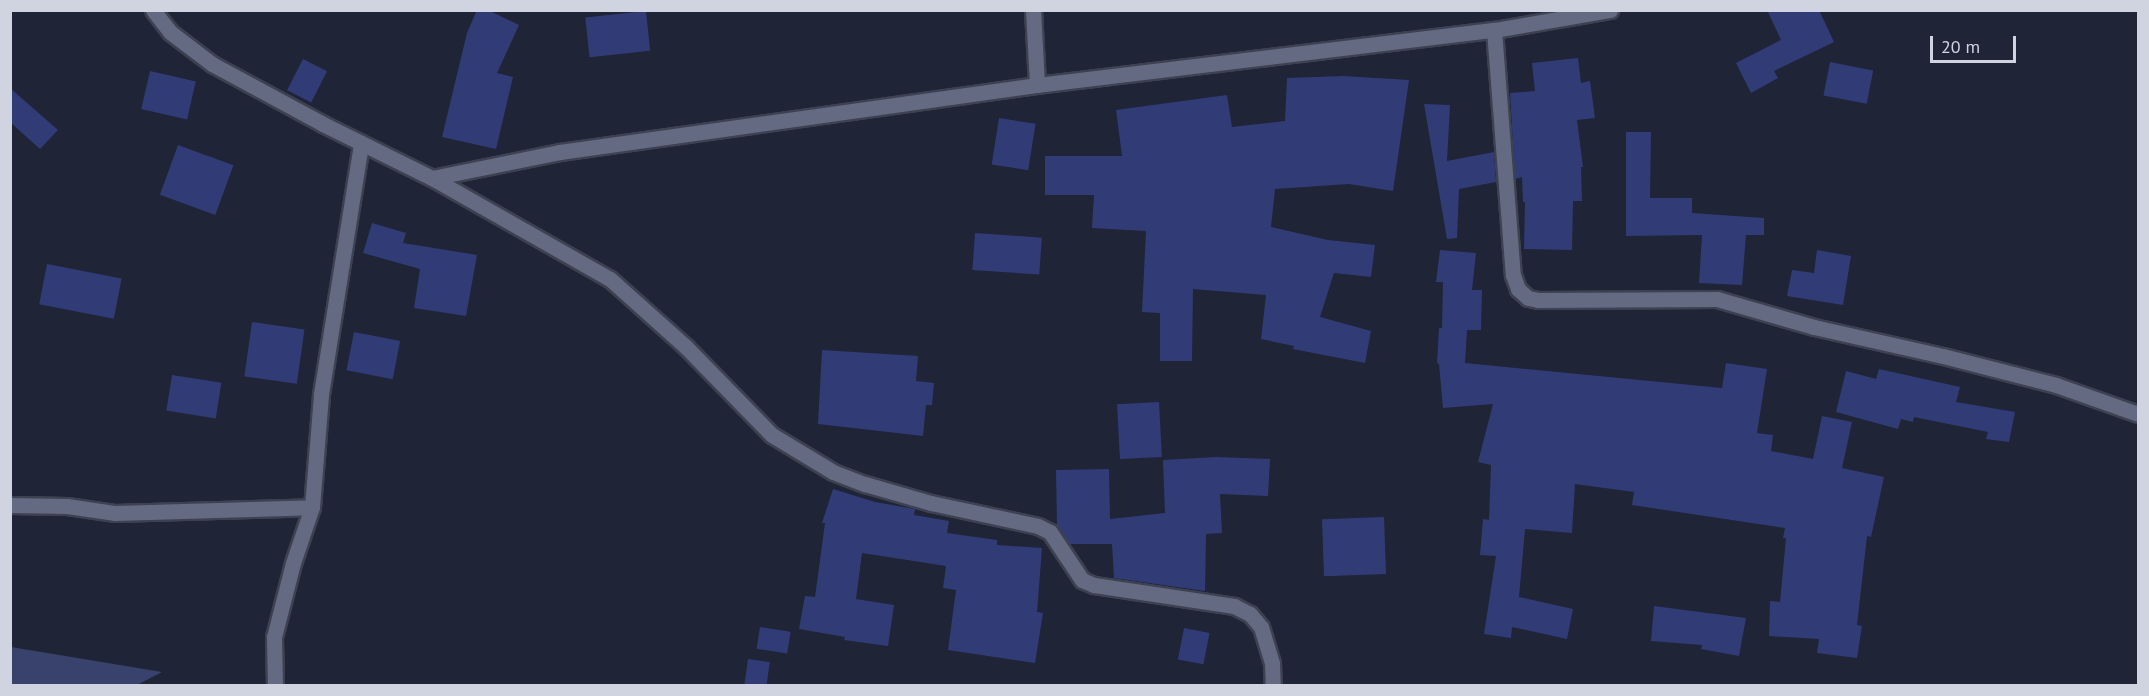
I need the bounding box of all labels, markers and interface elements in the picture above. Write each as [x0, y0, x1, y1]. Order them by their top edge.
scale bar [1933, 24, 2018, 62]
text: 20 m [1941, 35, 1980, 58]

